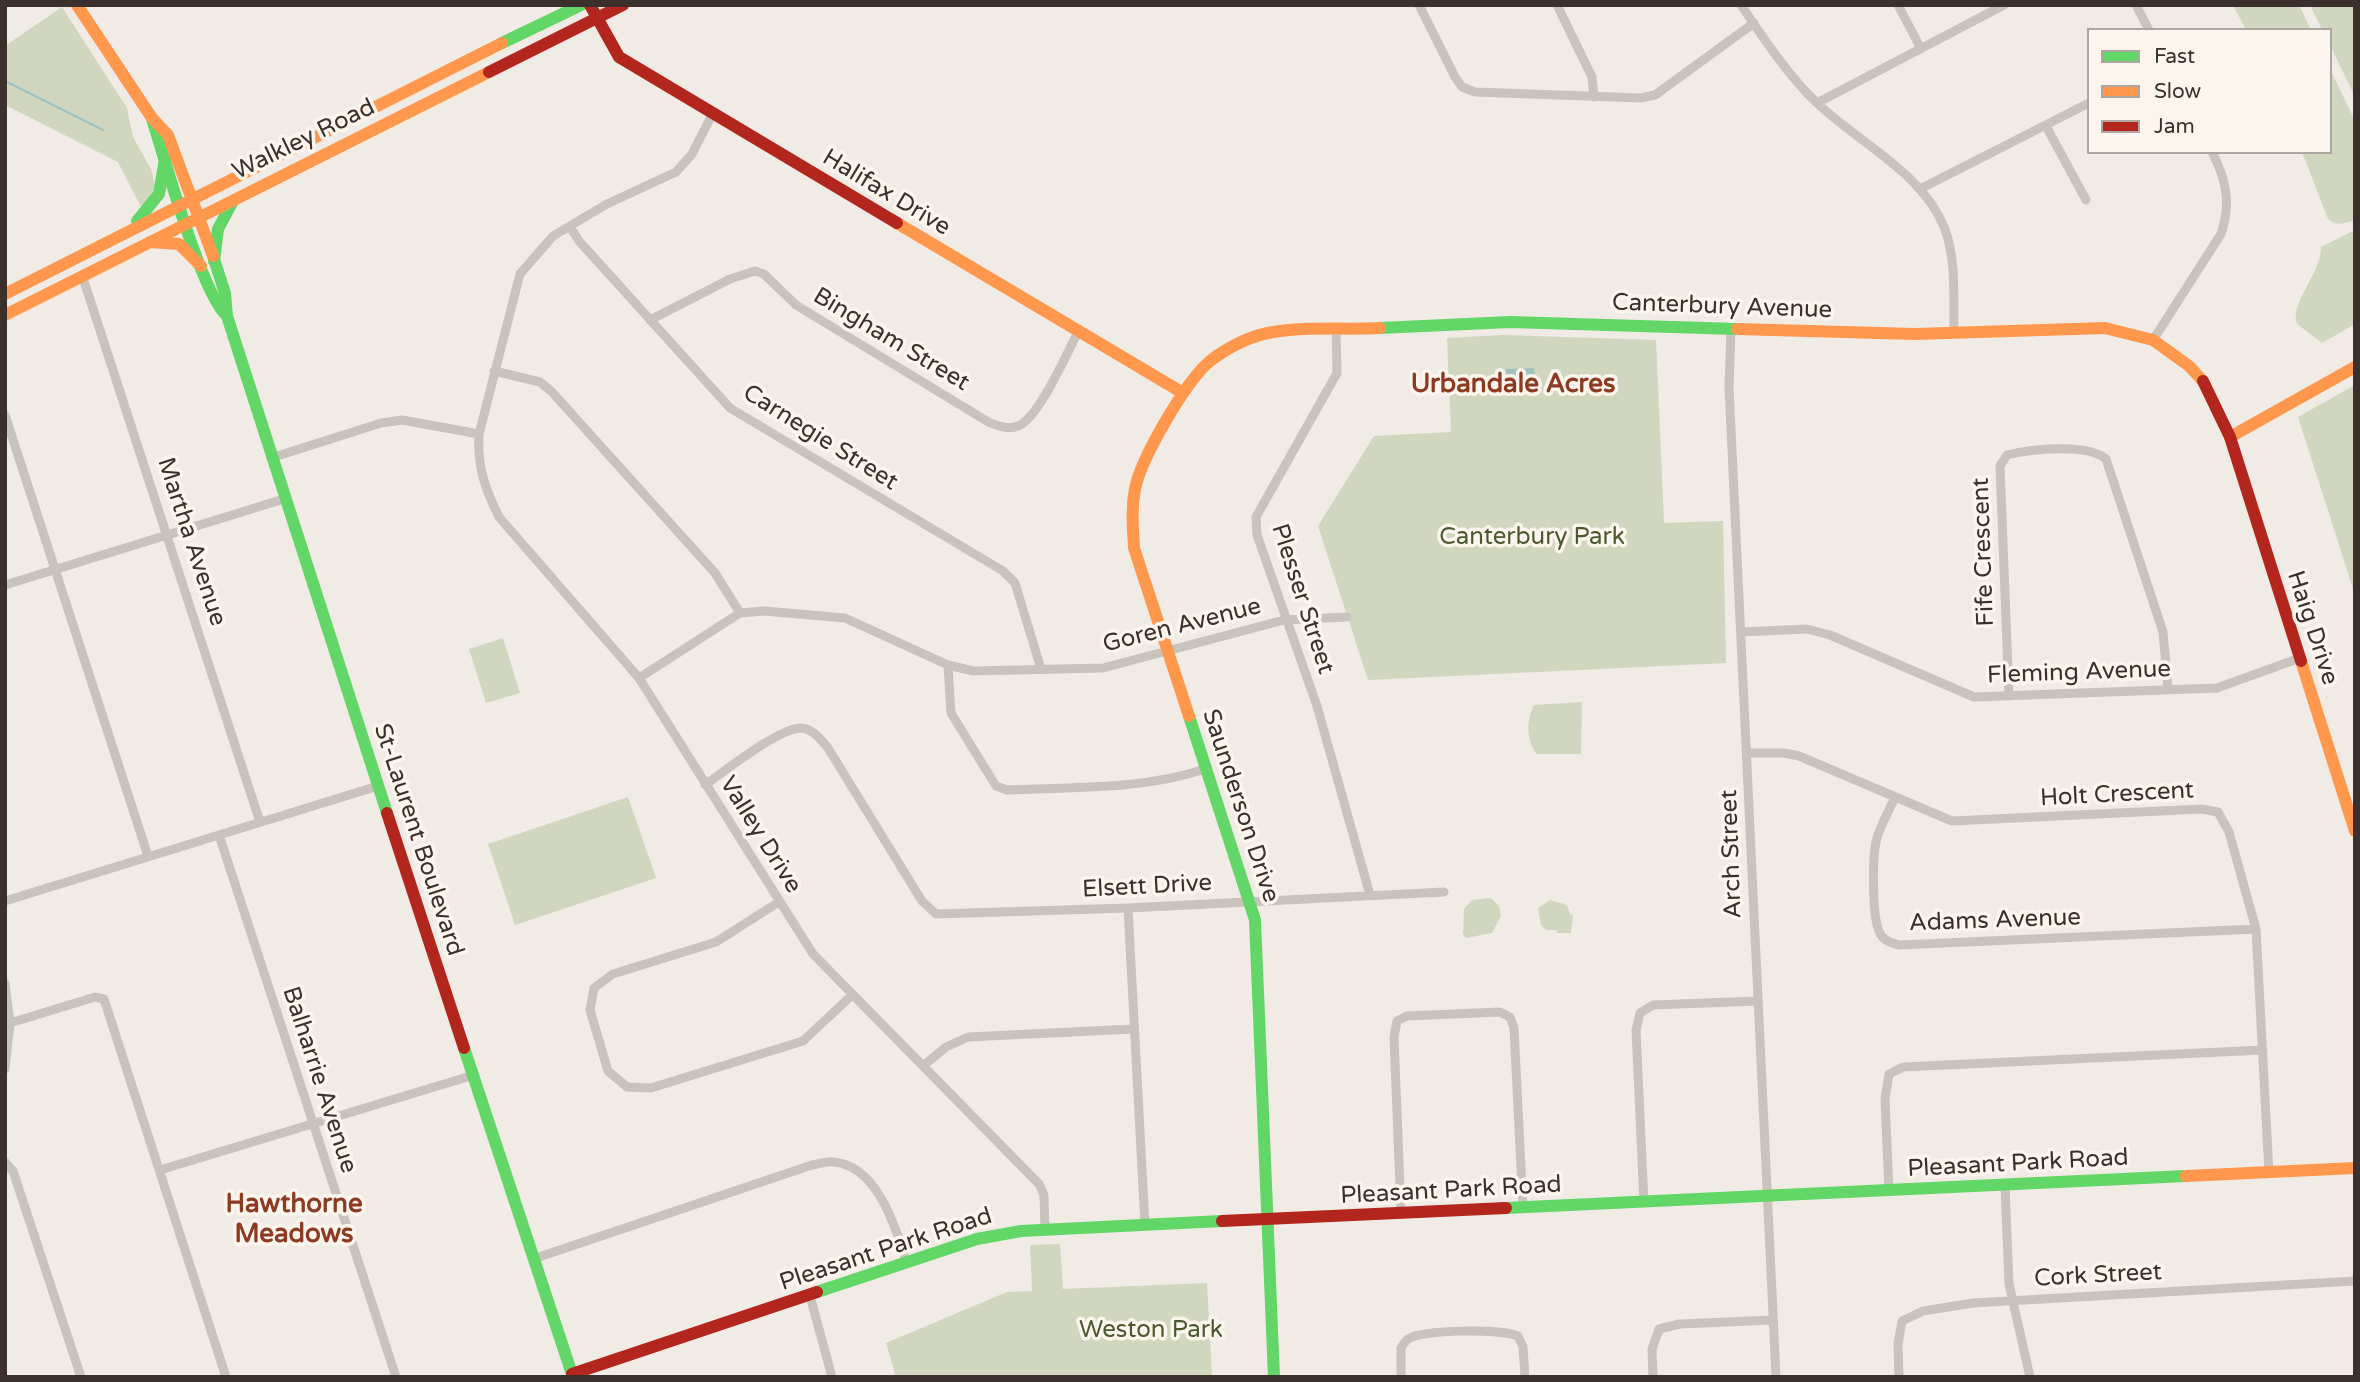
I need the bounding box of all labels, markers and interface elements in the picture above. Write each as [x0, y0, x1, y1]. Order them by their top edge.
legend [2087, 28, 2332, 154]
text: Fast [2154, 44, 2195, 69]
text: Slow [2154, 79, 2201, 104]
street label: Walkley Road [228, 93, 380, 187]
text: Jam [2154, 114, 2195, 139]
street label: Halifax Drive [817, 144, 955, 242]
street label: Bingham Street [808, 282, 974, 398]
street label: Canterbury Avenue [1611, 289, 1833, 325]
district label: Urbandale Acres [1411, 369, 1615, 401]
street label: Carnegie Street [737, 379, 903, 497]
street label: Martha Avenue [150, 454, 232, 630]
street label: Fife Crescent [1967, 477, 2001, 627]
street label: Plesser Street [1264, 520, 1340, 678]
park label: Canterbury Park [1439, 524, 1625, 552]
street label: Haig Drive [2280, 567, 2344, 689]
street label: Goren Avenue [1100, 592, 1264, 660]
street label: Fleming Avenue [1987, 655, 2171, 691]
street label: Saunderson Drive [1195, 706, 1285, 906]
street label: St-Laurent Boulevard [367, 720, 469, 960]
street label: Valley Drive [713, 771, 807, 899]
street label: Holt Crescent [2039, 777, 2195, 813]
street label: Arch Street [1715, 789, 1749, 919]
street label: Elsett Drive [1081, 869, 1213, 905]
street label: Adams Avenue [1909, 904, 2081, 938]
street label: Balharrie Avenue [275, 983, 363, 1177]
street label: Pleasant Park Road [1907, 1144, 2129, 1184]
street label: Pleasant Park Road [1340, 1171, 1562, 1211]
district label: Hawthorne Meadows [225, 1189, 363, 1250]
street label: Pleasant Park Road [776, 1202, 996, 1298]
street label: Cork Street [2033, 1258, 2163, 1294]
park label: Weston Park [1079, 1317, 1223, 1345]

